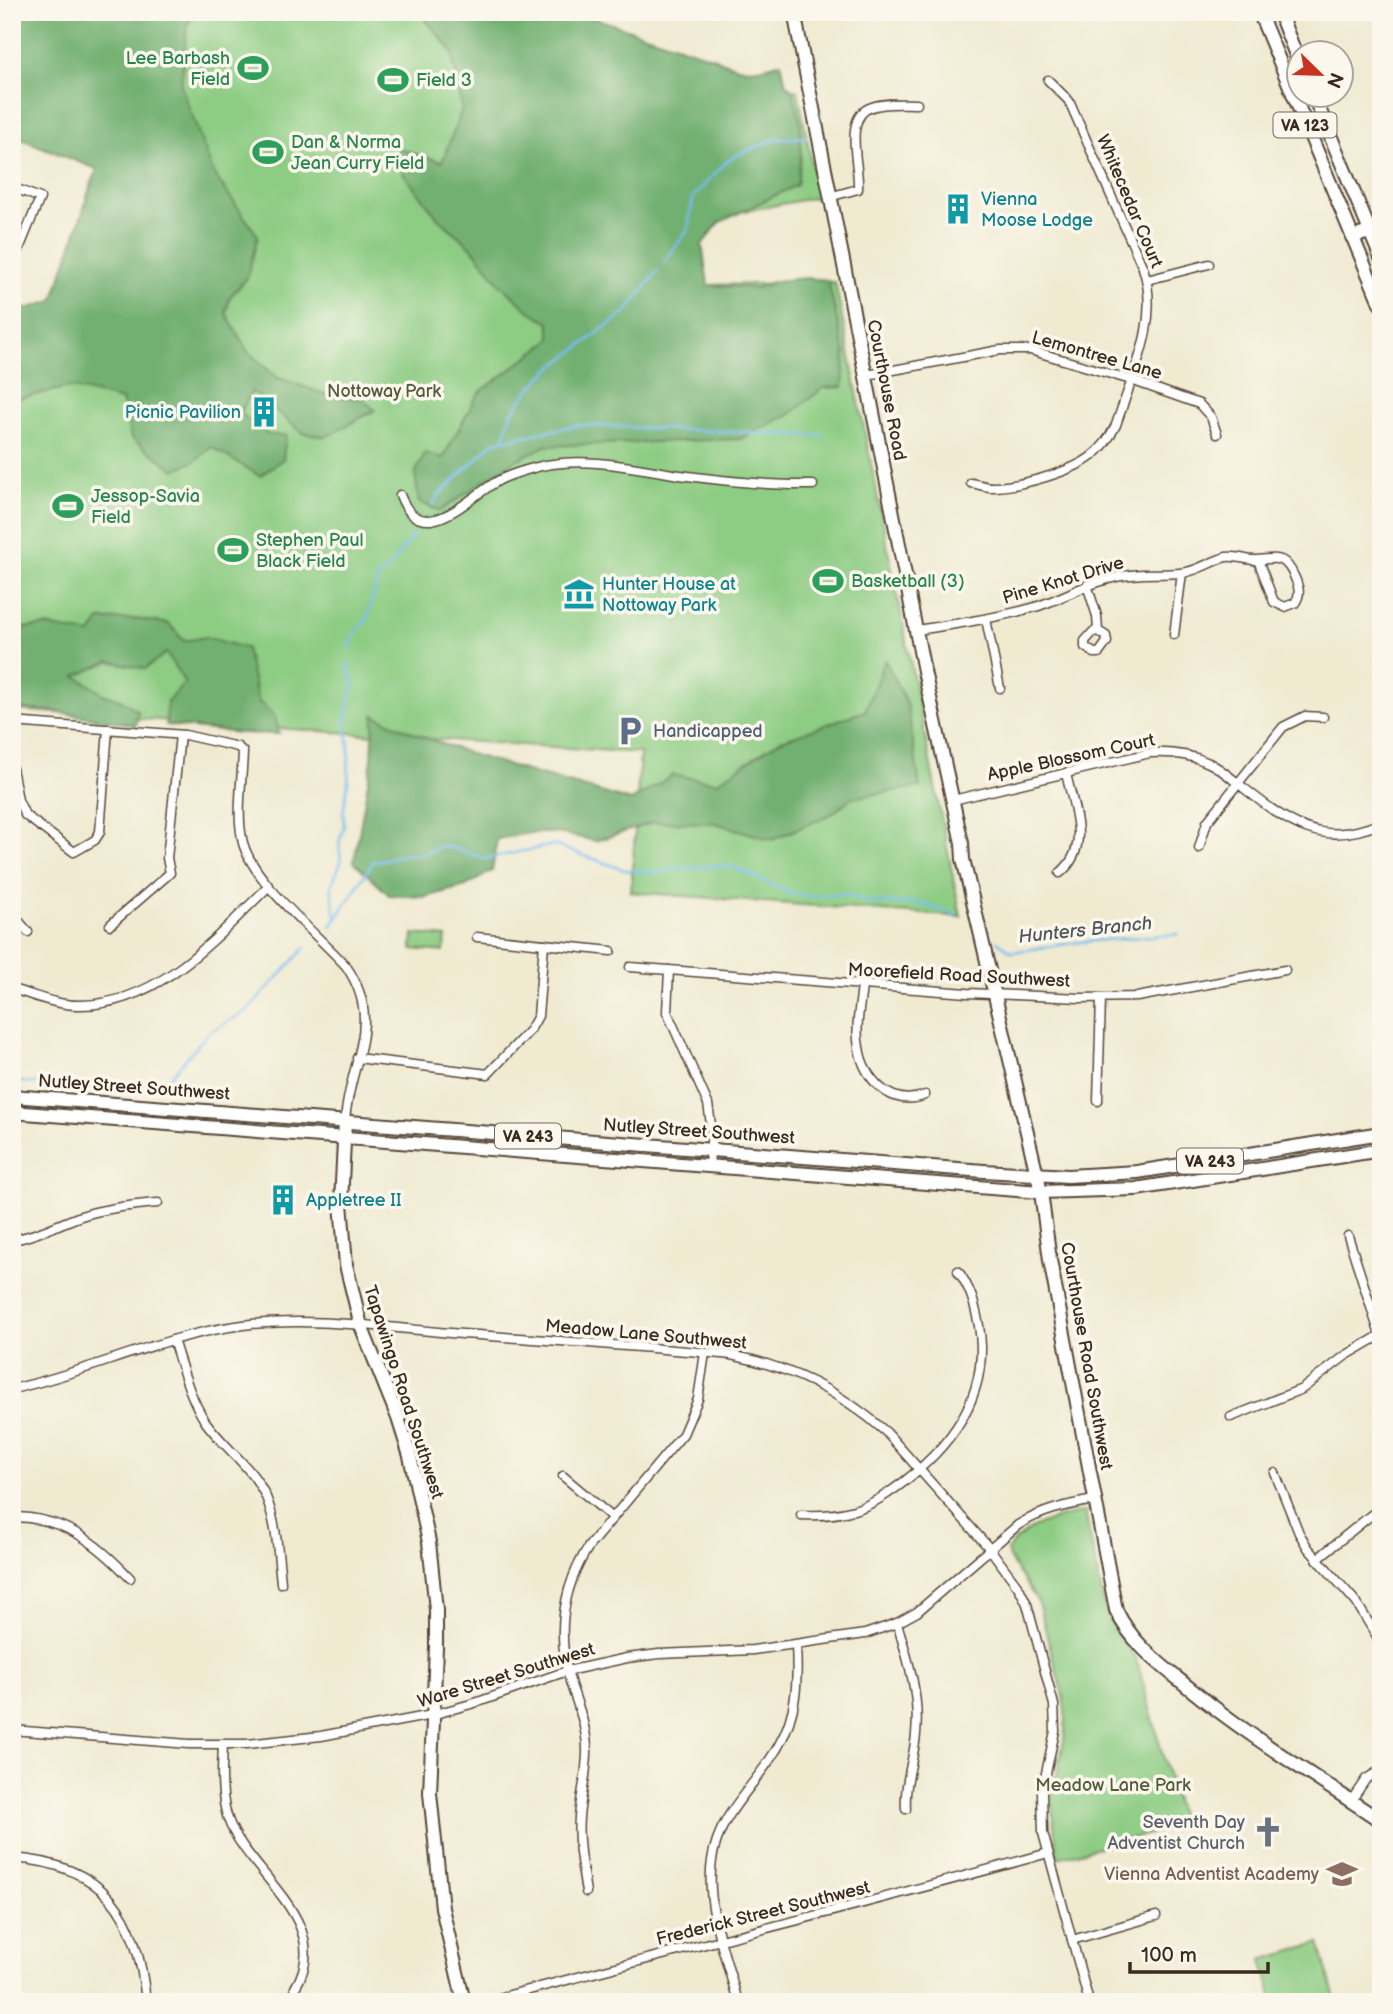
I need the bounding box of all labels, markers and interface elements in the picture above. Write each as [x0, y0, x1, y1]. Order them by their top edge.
north arrow [1284, 38, 1354, 108]
place label: Lee Barbash Field [126, 48, 230, 90]
sports icon: Lee Barbash Field [236, 51, 270, 85]
sports icon: Field 3 [376, 63, 410, 97]
text: N [1321, 69, 1348, 91]
place label: Field 3 [416, 70, 472, 91]
road number: VA 123 [1274, 113, 1336, 138]
street label: Whitecedar Court [1092, 131, 1167, 271]
place label: Dan & Norma Jean Curry Field [291, 132, 424, 174]
sports icon: Dan & Norma Jean Curry Field [251, 135, 285, 169]
place label: Vienna Moose Lodge [981, 189, 1093, 231]
building icon: Vienna Moose Lodge [941, 192, 975, 226]
street label: Courthouse Road [863, 318, 910, 462]
street label: Lemontree Lane [1029, 327, 1165, 384]
park label: Nottoway Park [327, 381, 441, 402]
building icon: Picnic Pavilion [247, 395, 281, 429]
place label: Picnic Pavilion [125, 402, 241, 423]
place label: Jessop-Savia Field [91, 486, 200, 528]
sports icon: Jessop-Savia Field [51, 489, 85, 523]
place label: Stephen Paul Black Field [256, 530, 363, 572]
sports icon: Stephen Paul Black Field [216, 533, 250, 567]
street label: Pine Knot Drive [1000, 552, 1127, 609]
sports icon: Basketball (3) [811, 564, 845, 598]
place label: Basketball (3) [851, 571, 965, 592]
place label: Hunter House at Nottoway Park [602, 574, 736, 616]
museum icon: Hunter House at Nottoway Park [562, 577, 596, 611]
parking icon: Handicapped [613, 714, 647, 748]
place label: Handicapped [653, 721, 763, 742]
street label: Apple Blossom Court [985, 729, 1157, 785]
water label: Hunters Branch [1017, 912, 1153, 949]
street label: Moorefield Road Southwest [847, 959, 1071, 992]
street label: Nutley Street Southwest [37, 1070, 231, 1105]
street label: Nutley Street Southwest [602, 1114, 796, 1149]
road number: VA 243 [495, 1124, 561, 1148]
road number: VA 243 [1177, 1148, 1243, 1174]
building icon: Appletree II [266, 1183, 300, 1217]
place label: Appletree II [306, 1190, 401, 1211]
street label: Courthouse Road Southwest [1056, 1241, 1117, 1472]
street label: Tapawingo Road Southwest [359, 1283, 448, 1502]
street label: Meadow Lane Southwest [544, 1315, 748, 1354]
street label: Ware Street Southwest [415, 1638, 598, 1712]
park label: Meadow Lane Park [1035, 1775, 1191, 1796]
place label: Seventh Day Adventist Church [1107, 1812, 1246, 1854]
church icon: Seventh Day Adventist Church [1251, 1815, 1285, 1849]
school or university icon: Vienna Adventist Academy [1325, 1857, 1359, 1891]
place label: Vienna Adventist Academy [1104, 1864, 1320, 1885]
street label: Frederick Street Southwest [654, 1877, 873, 1950]
scale bar [1130, 1930, 1269, 1974]
text: 100 m [1141, 1943, 1197, 1968]

